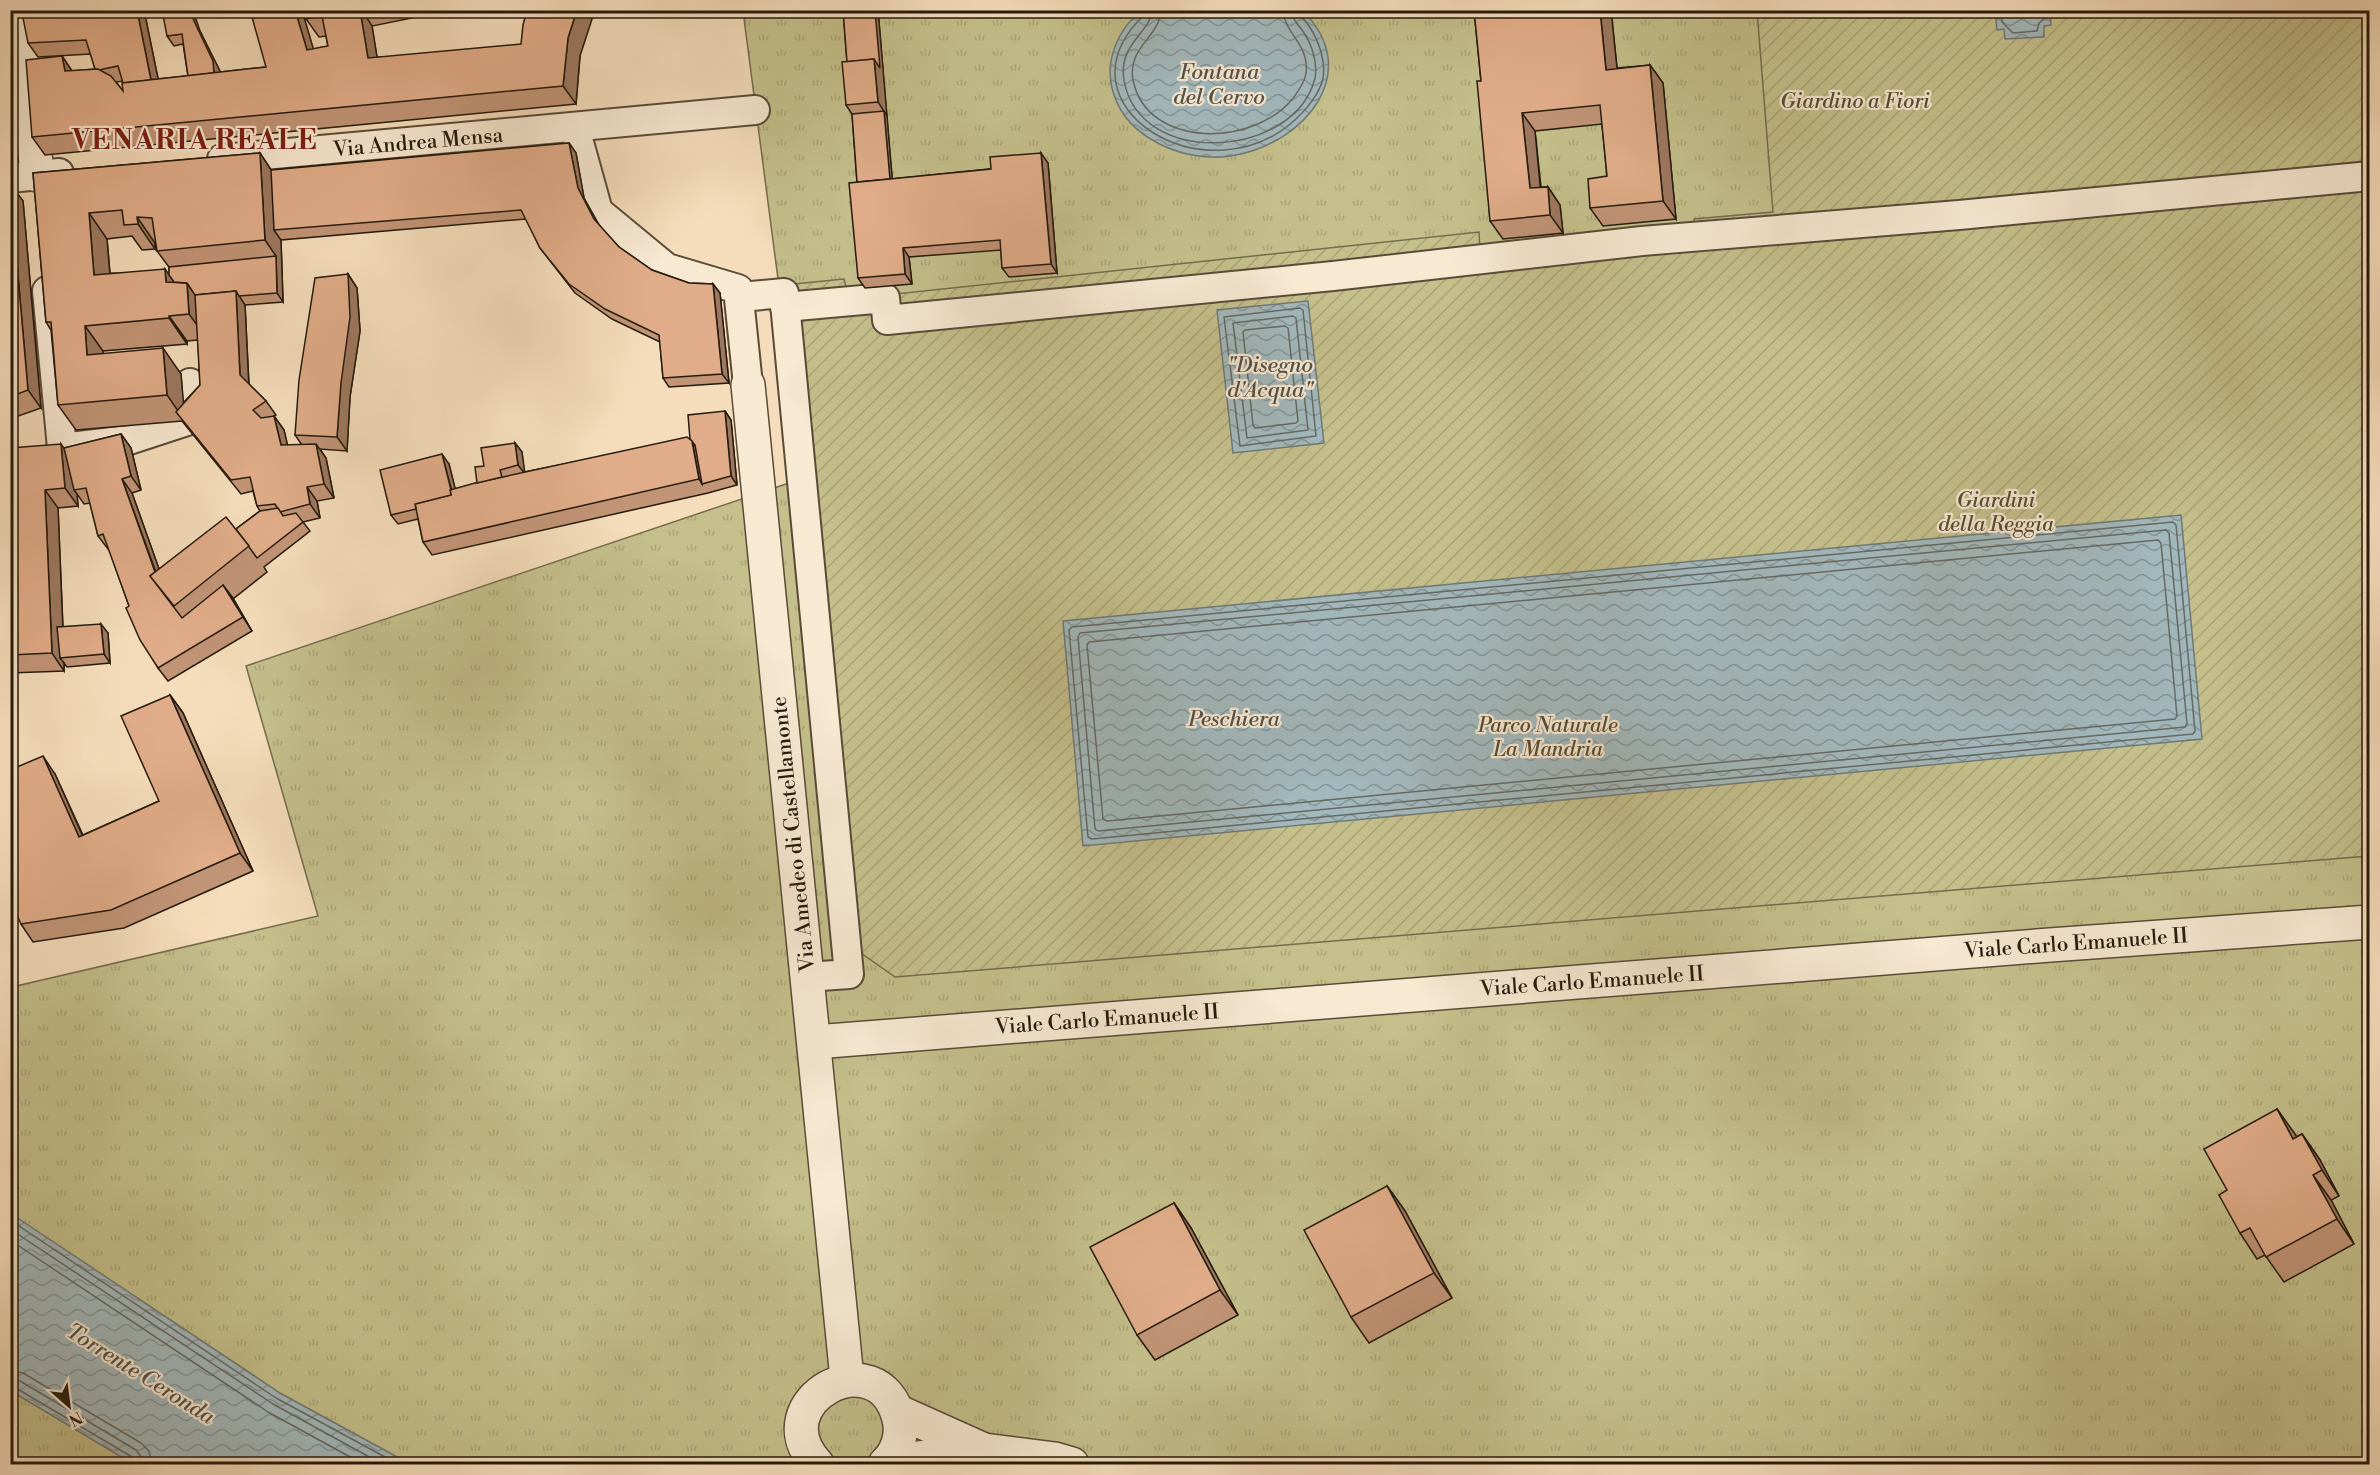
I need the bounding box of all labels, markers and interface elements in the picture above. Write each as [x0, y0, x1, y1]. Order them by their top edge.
water label: Fontana del Cervo [1173, 59, 1265, 111]
park label: Giardino a Fiori [1780, 89, 1930, 115]
street label: Via Andrea Mensa [331, 123, 505, 163]
district label: VENARIA REALE [71, 124, 318, 158]
water label: "Disegno d'Acqua" [1227, 352, 1315, 404]
park label: Giardini della Reggia [1938, 488, 2054, 538]
street label: Via Amedeo di Castellamonte [767, 695, 821, 974]
water label: Peschiera [1187, 706, 1280, 733]
park label: Parco Naturale La Mandria [1477, 713, 1618, 763]
street label: Viale Carlo Emanuele II [1962, 923, 2189, 965]
street label: Viale Carlo Emanuele II [1478, 961, 1705, 1003]
street label: Viale Carlo Emanuele II [993, 999, 1220, 1041]
water label: Torrente Ceronda [61, 1318, 220, 1431]
north arrow [39, 1376, 99, 1436]
text: N [65, 1407, 86, 1430]

